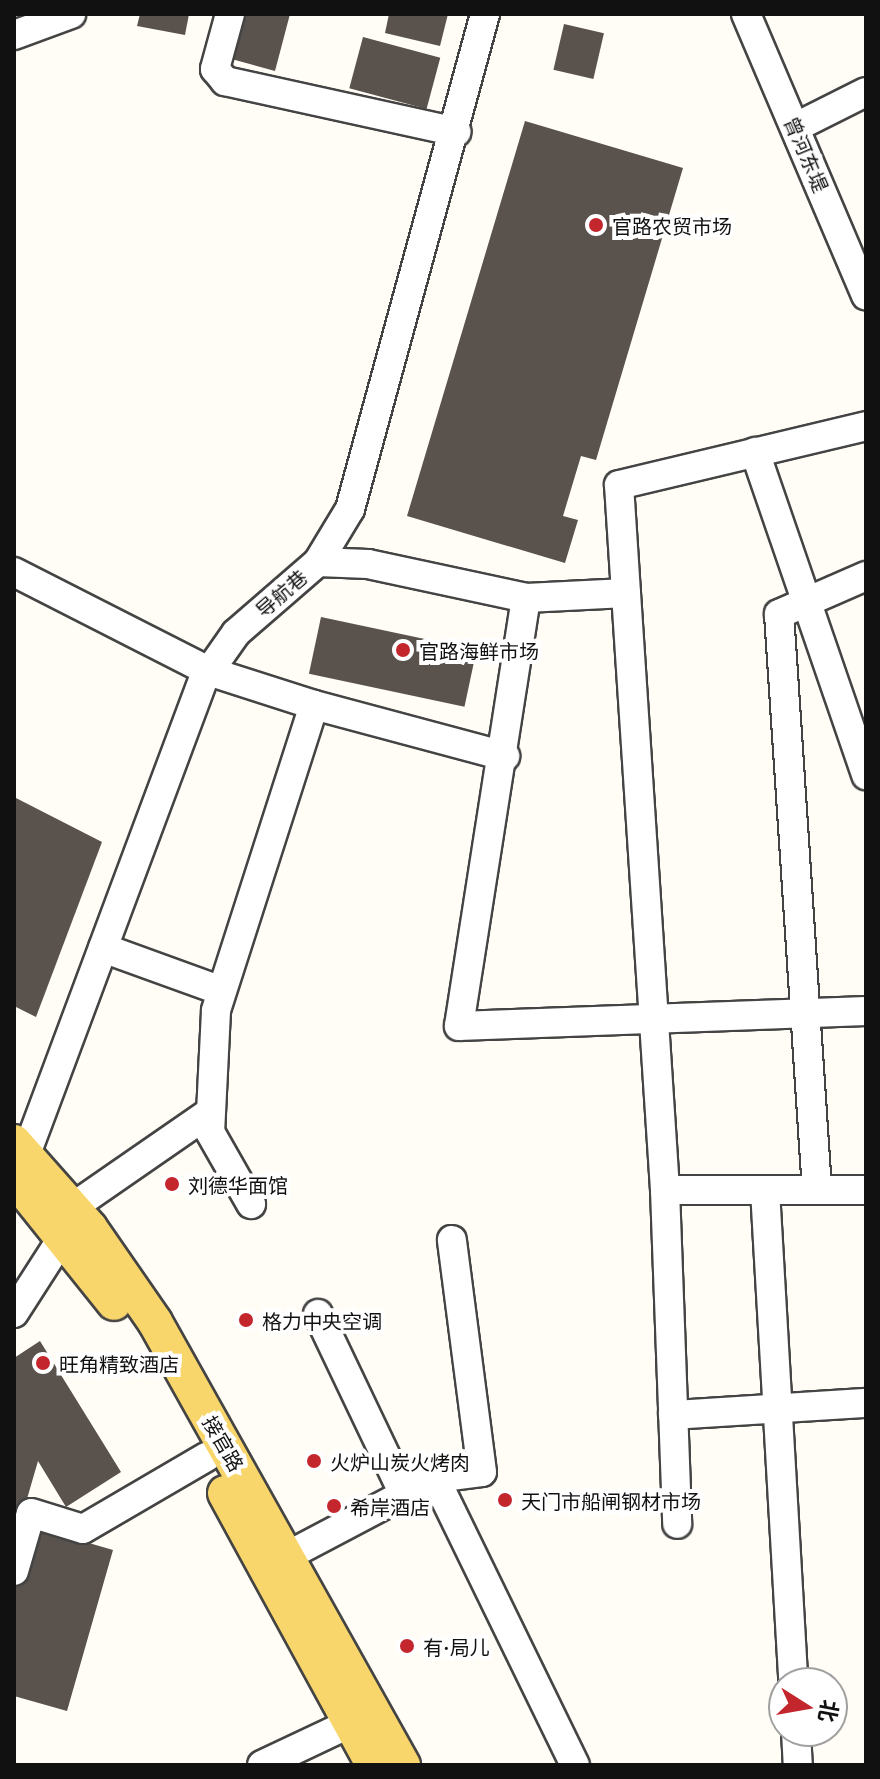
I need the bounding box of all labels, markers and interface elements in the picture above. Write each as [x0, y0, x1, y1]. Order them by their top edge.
street label: 曾河东堤 [780, 112, 834, 196]
place label: 官路农贸市场 [612, 213, 732, 237]
marker: 官路农贸市场 [587, 216, 605, 234]
street label: 导航巷 [250, 564, 312, 622]
place label: 官路海鲜市场 [419, 638, 539, 662]
marker: 官路海鲜市场 [394, 641, 412, 659]
place label: 刘德华面馆 [188, 1172, 288, 1196]
marker: 刘德华面馆 [163, 1175, 181, 1193]
place label: 格力中央空调 [262, 1308, 382, 1332]
marker: 格力中央空调 [237, 1311, 255, 1329]
place label: 旺角精致酒店 [59, 1351, 179, 1375]
marker: 旺角精致酒店 [34, 1354, 52, 1372]
street label: 接官路 [199, 1411, 249, 1475]
place label: 火炉山炭火烤肉 [330, 1449, 470, 1473]
marker: 火炉山炭火烤肉 [305, 1452, 323, 1470]
place label: 天门市船闸钢材市场 [521, 1488, 701, 1512]
marker: 天门市船闸钢材市场 [496, 1491, 514, 1509]
place label: 希岸酒店 [350, 1494, 430, 1518]
marker: 希岸酒店 [325, 1497, 343, 1515]
place label: 有·局儿 [423, 1634, 490, 1658]
marker: 有·局儿 [398, 1637, 416, 1655]
north arrow [768, 1667, 848, 1747]
text: 北 [812, 1697, 848, 1725]

